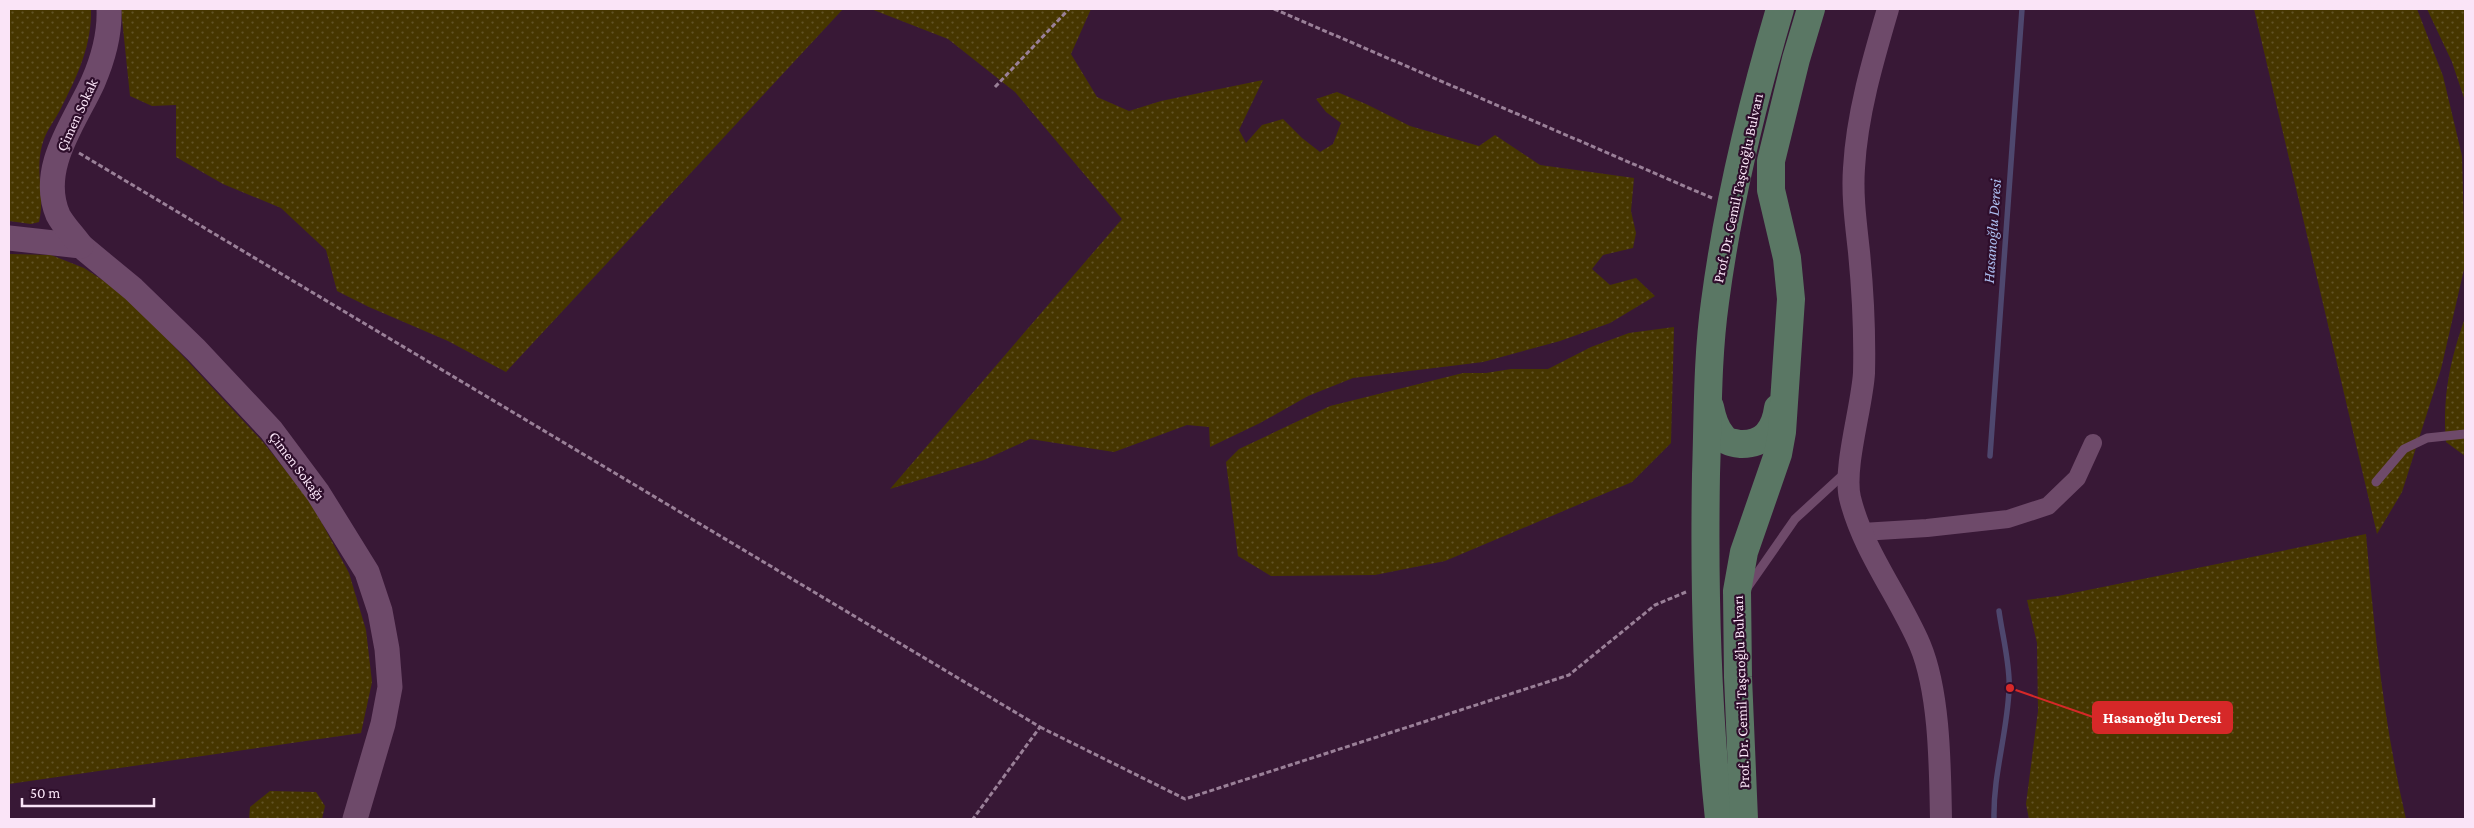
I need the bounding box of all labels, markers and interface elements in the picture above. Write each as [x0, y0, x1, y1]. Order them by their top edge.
street label: Çimen Sokak [53, 76, 102, 154]
street label: Prof. Dr. Cemil Taşcıoğlu Bulvarı [1710, 92, 1767, 284]
water label: Hasanoğlu Deresi [1980, 177, 2005, 284]
street label: Çimen Sokağı [265, 428, 328, 504]
street label: Prof. Dr. Cemil Taşcıoğlu Bulvarı [1730, 595, 1753, 789]
callout: Hasanoğlu Deresi [2093, 702, 2232, 733]
text: Hasanoğlu Deresi [2103, 709, 2222, 726]
scale bar [22, 776, 155, 808]
text: 50 m [30, 785, 60, 801]

